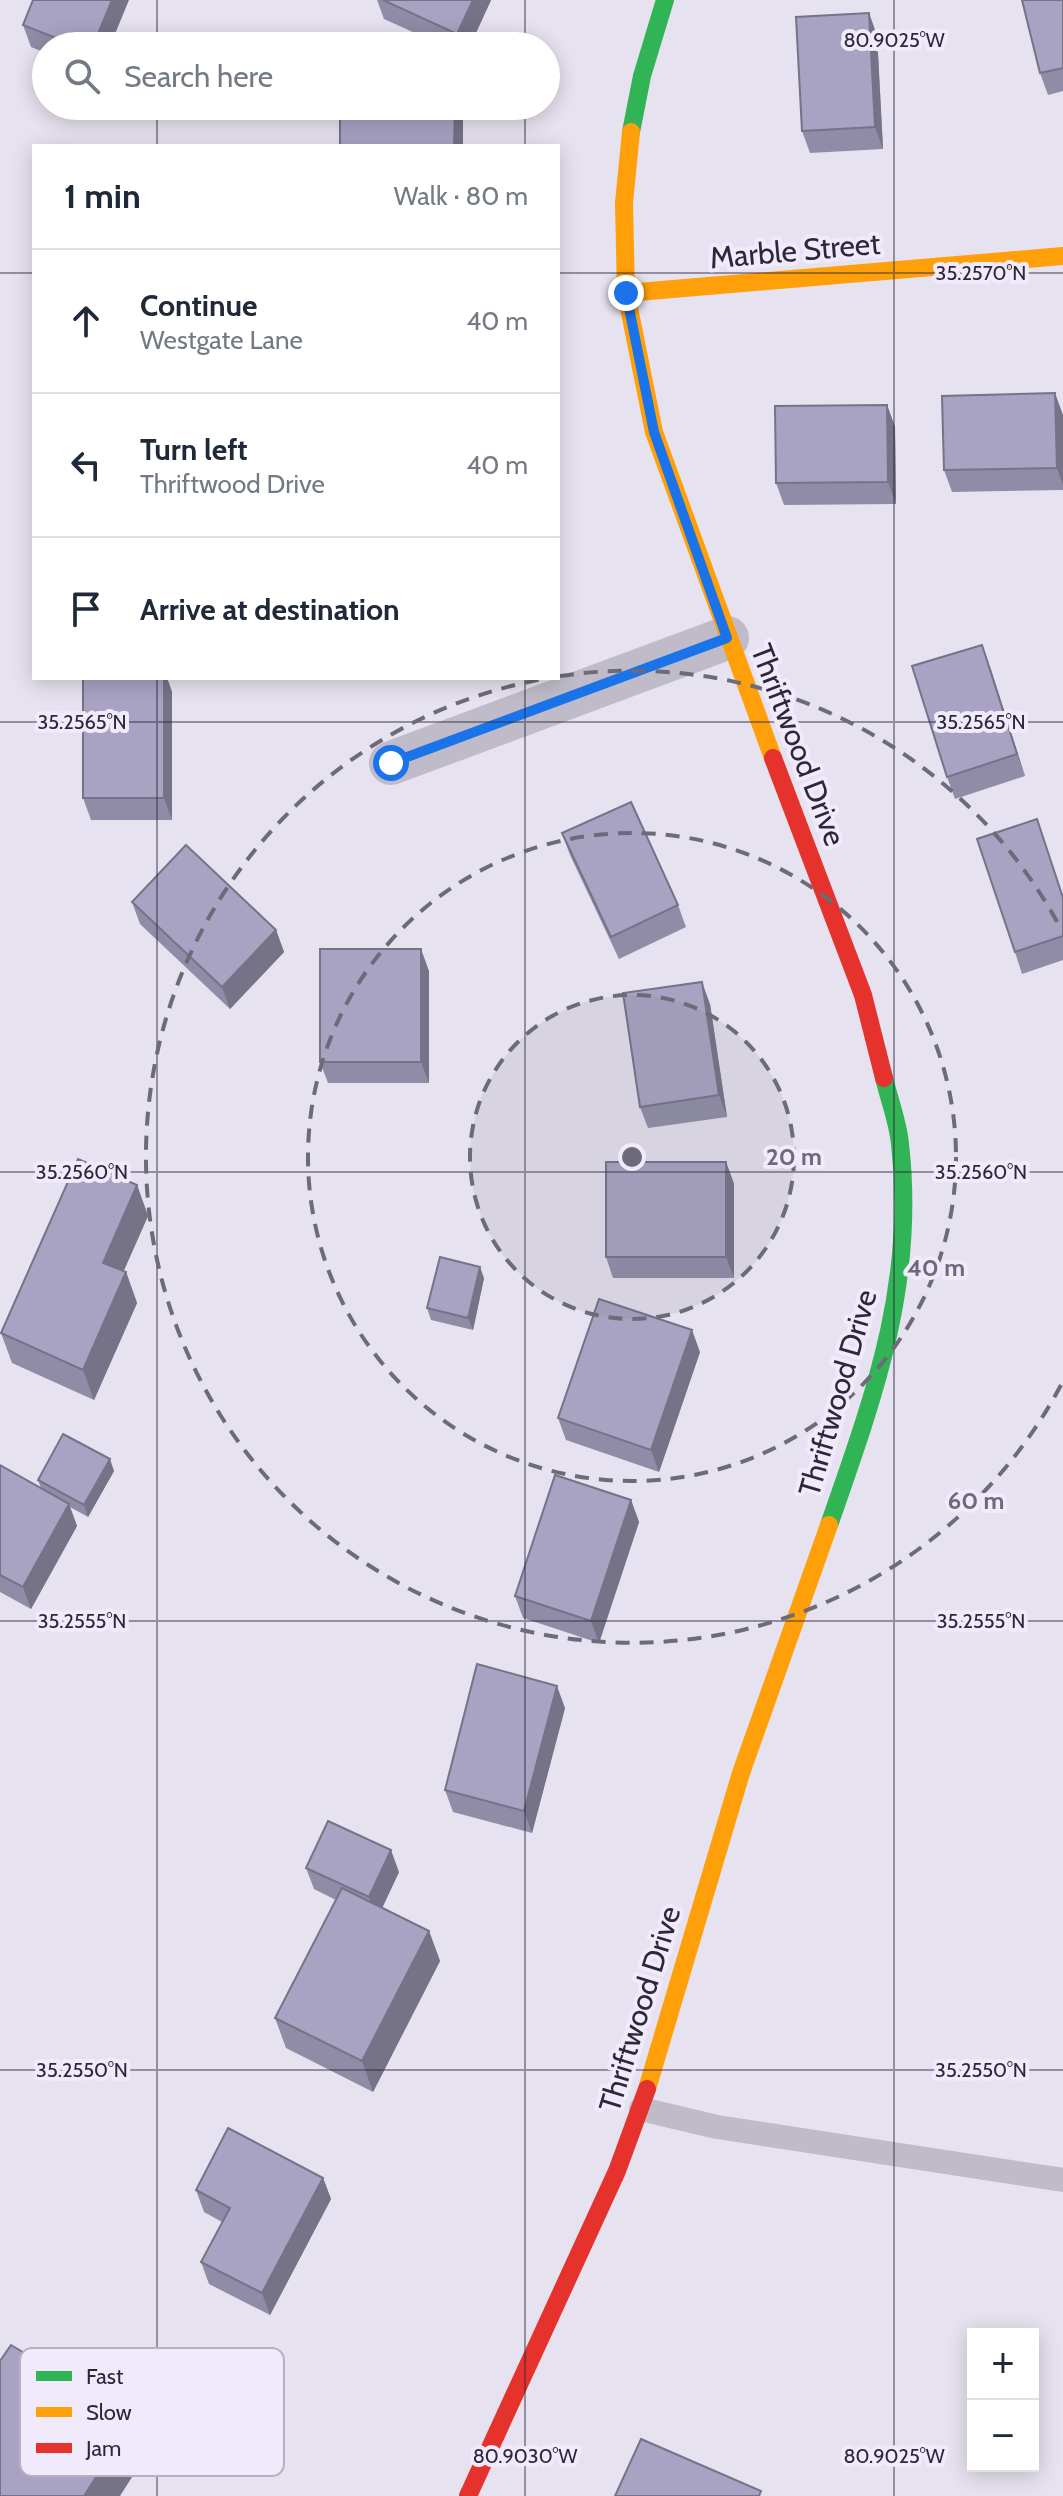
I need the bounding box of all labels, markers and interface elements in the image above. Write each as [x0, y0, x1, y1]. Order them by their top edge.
text: 80.9025°W [843, 28, 945, 52]
search box [32, 32, 560, 120]
icon: search [60, 54, 104, 98]
text: Search here [124, 58, 273, 95]
text: 1 min [64, 175, 141, 217]
text: Walk · 80 m [394, 180, 528, 212]
street label: Marble Street [708, 225, 882, 276]
text: 35.2570°N [936, 261, 1026, 285]
route end [608, 275, 644, 311]
text: Continue [140, 287, 257, 324]
icon: ahead [64, 299, 108, 343]
text: 40 m [466, 305, 528, 337]
text: Westgate Lane [140, 324, 303, 356]
text: Turn left [140, 431, 248, 468]
icon: left [64, 443, 108, 487]
text: 40 m [466, 449, 528, 481]
text: Thriftwood Drive [140, 468, 325, 500]
icon: arrive [64, 587, 108, 631]
text: Arrive at destination [140, 591, 400, 628]
street label: Thriftwood Drive [743, 639, 854, 851]
text: 35.2565°N [37, 710, 127, 734]
text: 35.2565°N [936, 710, 1026, 734]
route start [373, 745, 409, 781]
text: 20 m [766, 1142, 822, 1171]
centre of rings [618, 1143, 646, 1171]
text: 35.2560°N [36, 1160, 128, 1184]
text: 35.2560°N [935, 1160, 1027, 1184]
text: 40 m [907, 1253, 965, 1282]
street label: Thriftwood Drive [790, 1285, 885, 1500]
text: 60 m [948, 1486, 1004, 1515]
text: 35.2555°N [38, 1609, 126, 1633]
text: 35.2555°N [937, 1609, 1025, 1633]
street label: Thriftwood Drive [591, 1901, 688, 2116]
text: 35.2550°N [36, 2058, 128, 2082]
text: 35.2550°N [935, 2058, 1027, 2082]
map controls [967, 2328, 1039, 2472]
button: + [967, 2328, 1039, 2400]
legend [20, 2348, 284, 2476]
text: Fast [86, 2363, 124, 2390]
text: Slow [86, 2399, 132, 2426]
button: − [967, 2400, 1039, 2472]
text: Jam [85, 2435, 121, 2462]
text: 80.9030°W [473, 2444, 577, 2468]
text: 80.9025°W [843, 2444, 945, 2468]

